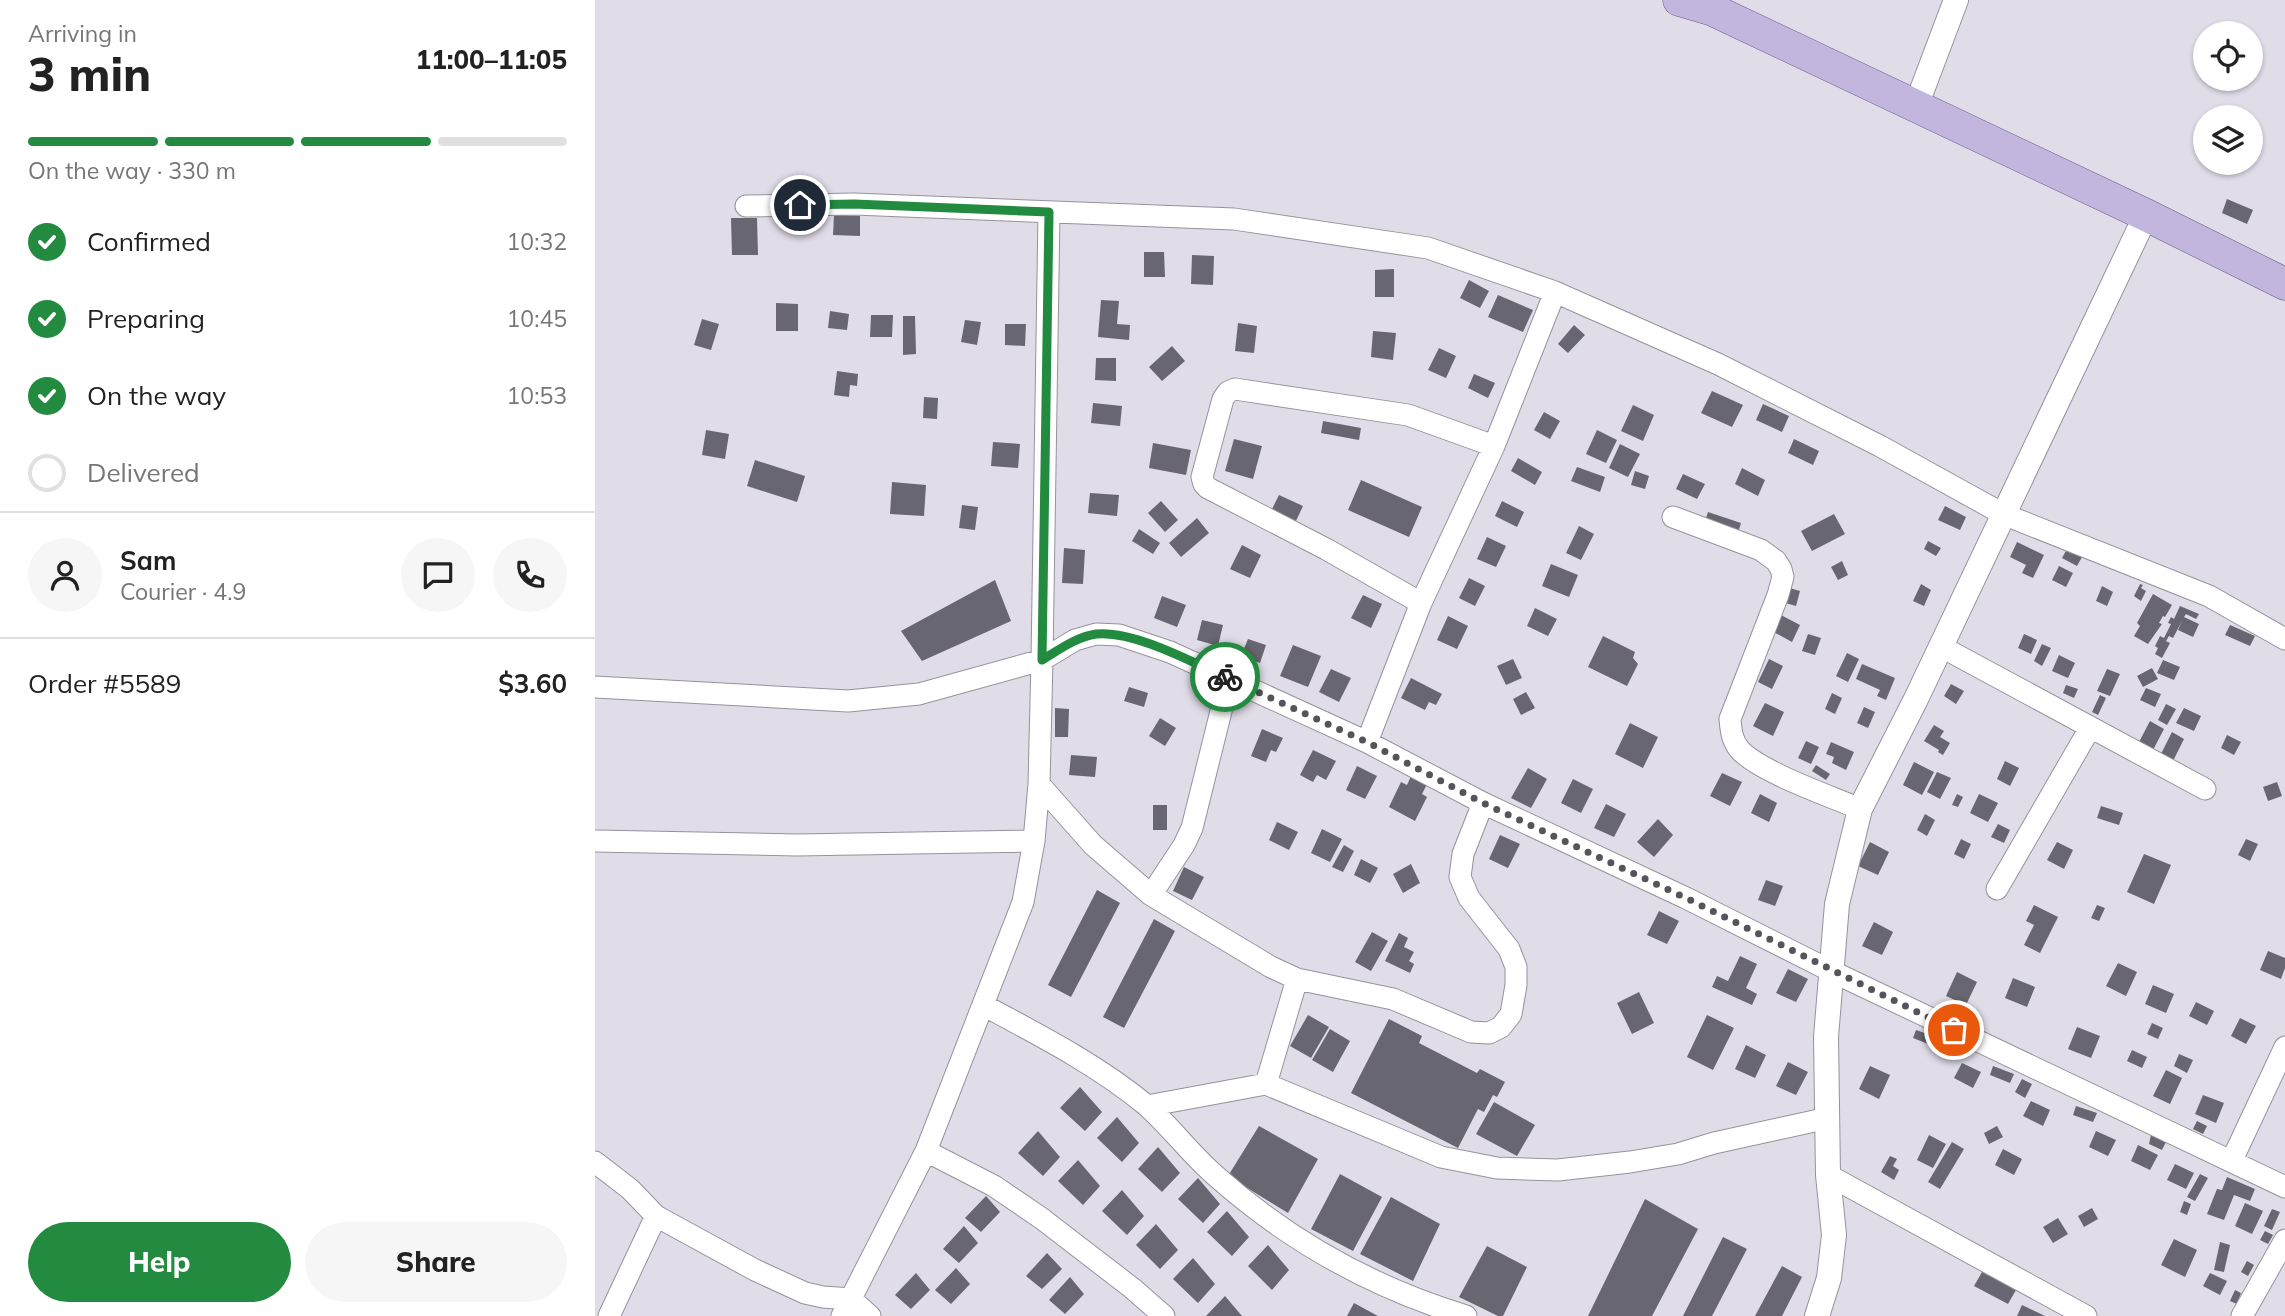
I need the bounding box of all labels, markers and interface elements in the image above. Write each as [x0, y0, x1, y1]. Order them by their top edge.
text: Arriving in [28, 19, 137, 48]
map controls [2193, 21, 2263, 175]
button: locate [2193, 21, 2263, 91]
text: 11:00–11:05 [416, 43, 567, 76]
text: 3 min [28, 45, 151, 103]
button: layers [2193, 105, 2263, 175]
text: On the way · 330 m [28, 156, 236, 185]
pin [770, 175, 830, 235]
icon: home [781, 186, 819, 224]
icon: check [28, 223, 66, 261]
text: Confirmed [87, 225, 211, 258]
text: 10:32 [507, 227, 567, 256]
icon: check [28, 300, 66, 338]
text: Preparing [87, 302, 205, 335]
text: 10:45 [507, 304, 567, 333]
icon: check [28, 377, 66, 415]
text: On the way [87, 379, 226, 412]
text: 10:53 [507, 381, 567, 410]
text: Delivered [87, 456, 200, 489]
button: person [28, 538, 102, 612]
button: chat [401, 538, 475, 612]
button: phone [493, 538, 567, 612]
text: Sam [120, 544, 176, 577]
text: Courier · 4.9 [120, 577, 246, 606]
courier [1190, 642, 1260, 712]
icon: bike [1206, 658, 1244, 696]
text: Order #5589 [28, 667, 181, 700]
text: $3.60 [498, 667, 567, 700]
pin [1924, 1000, 1984, 1060]
icon: bag [1935, 1011, 1973, 1049]
button: Help [28, 1222, 291, 1302]
button: Share [305, 1222, 567, 1302]

